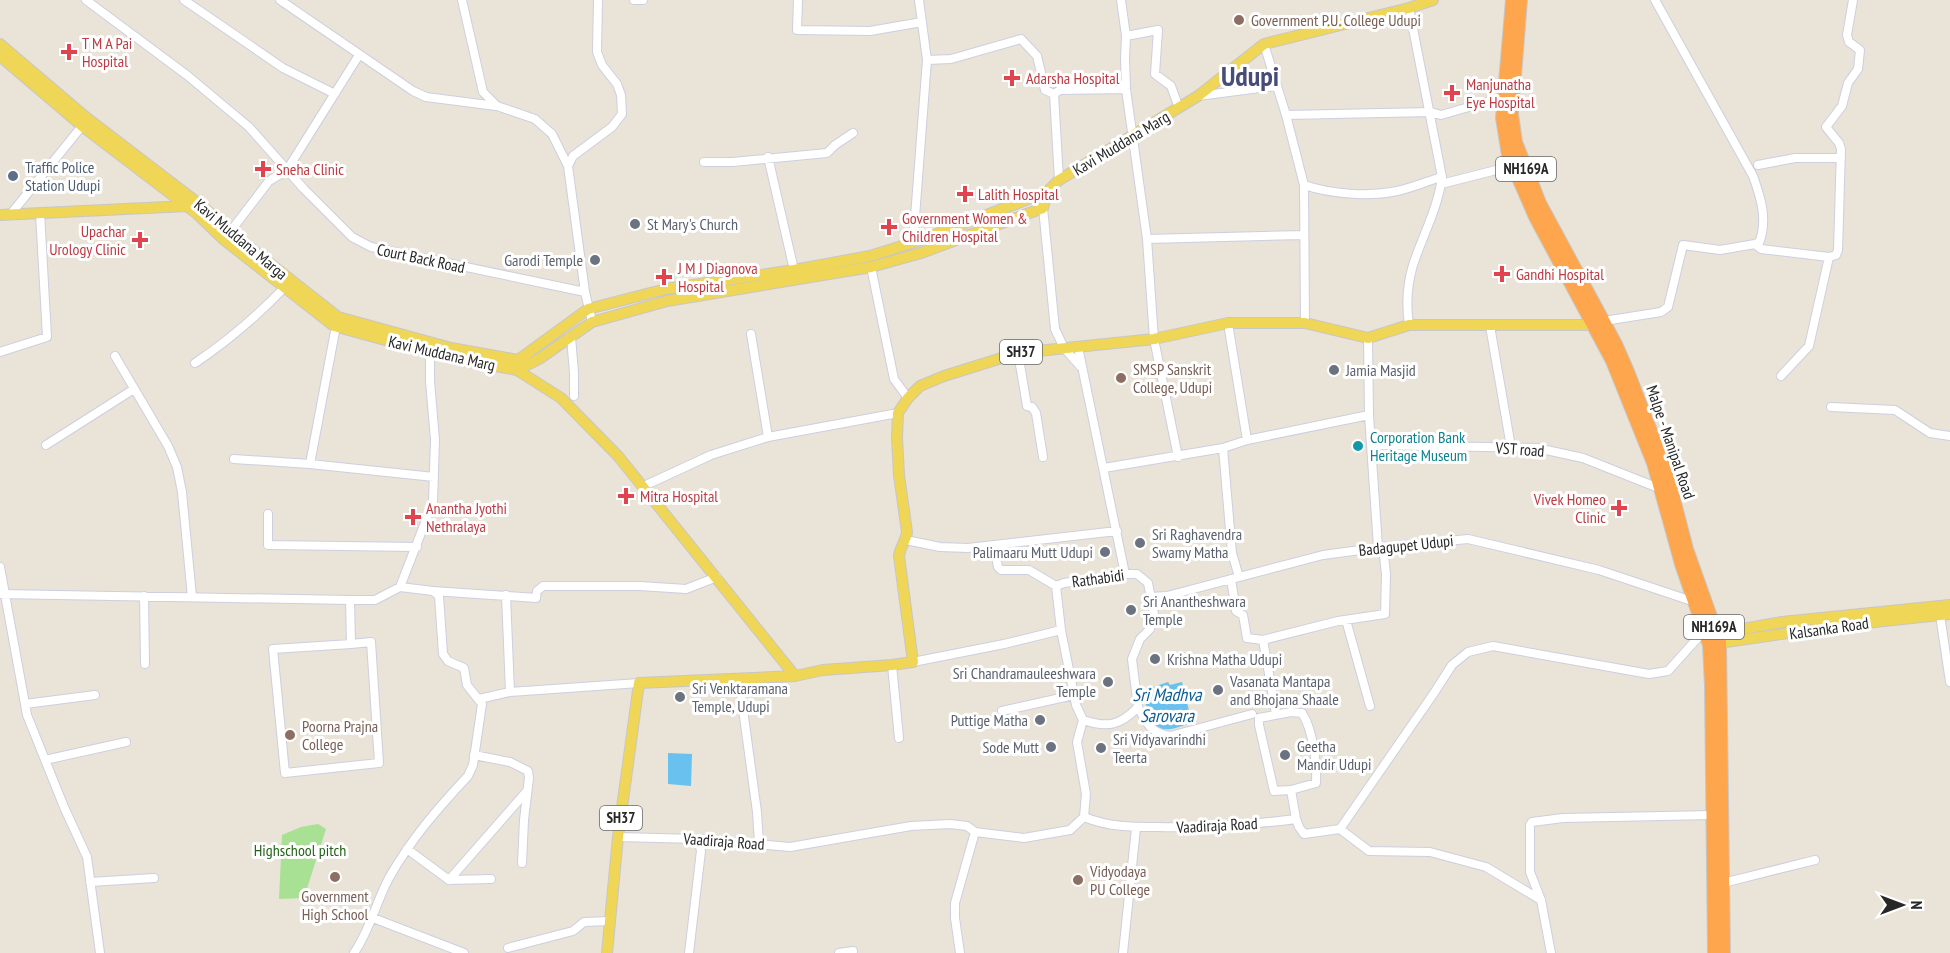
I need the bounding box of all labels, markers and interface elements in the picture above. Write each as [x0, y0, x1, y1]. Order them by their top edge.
place label: Government P.U. College Udupi [1251, 10, 1421, 30]
marker: Government P.U. College Udupi [1232, 13, 1246, 27]
place label: T M A Pai Hospital [82, 33, 132, 71]
marker: T M A Pai Hospital [60, 43, 78, 61]
district label: Udupi [1221, 57, 1279, 94]
place label: Adarsha Hospital [1026, 68, 1120, 88]
marker: Adarsha Hospital [1003, 69, 1021, 87]
place label: Manjunatha Eye Hospital [1466, 74, 1535, 112]
marker: Manjunatha Eye Hospital [1443, 84, 1461, 102]
street label: Kavi Muddana Marg [1069, 106, 1173, 180]
place label: Traffic Police Station Udupi [25, 157, 101, 195]
road number: NH169A [1496, 157, 1556, 181]
place label: Sneha Clinic [276, 159, 344, 179]
marker: Sneha Clinic [254, 160, 272, 178]
marker: Traffic Police Station Udupi [6, 169, 20, 183]
place label: Lalith Hospital [978, 184, 1059, 204]
marker: Lalith Hospital [956, 185, 974, 203]
street label: Kavi Muddana Marga [190, 194, 292, 284]
place label: Government Women & Children Hospital [902, 208, 1027, 246]
place label: St Mary's Church [647, 214, 738, 234]
marker: St Mary's Church [628, 217, 642, 231]
marker: Government Women & Children Hospital [880, 218, 898, 236]
place label: Upachar Urology Clinic [49, 221, 127, 259]
marker: Upachar Urology Clinic [131, 231, 149, 249]
street label: Court Back Road [375, 239, 467, 277]
place label: Garodi Temple [504, 250, 583, 270]
marker: Garodi Temple [588, 253, 602, 267]
place label: J M J Diagnova Hospital [677, 258, 758, 296]
place label: Gandhi Hospital [1516, 264, 1604, 284]
marker: Gandhi Hospital [1493, 265, 1511, 283]
marker: J M J Diagnova Hospital [655, 268, 673, 286]
street label: Kavi Muddana Marg [387, 331, 497, 375]
road number: SH37 [1000, 340, 1042, 364]
place label: SMSP Sanskrit College, Udupi [1133, 359, 1212, 397]
place label: Jamia Masjid [1345, 360, 1416, 380]
marker: Jamia Masjid [1327, 363, 1341, 377]
marker: SMSP Sanskrit College, Udupi [1114, 371, 1128, 385]
street label: Malpe - Manipal Road [1642, 382, 1700, 502]
place label: Corporation Bank Heritage Museum [1370, 427, 1467, 465]
street label: VST road [1494, 437, 1545, 461]
marker: Corporation Bank Heritage Museum [1351, 439, 1365, 453]
place label: Mitra Hospital [640, 486, 718, 506]
marker: Mitra Hospital [617, 487, 635, 505]
place label: Vivek Homeo Clinic [1533, 489, 1606, 527]
place label: Anantha Jyothi Nethralaya [426, 498, 507, 536]
marker: Vivek Homeo Clinic [1610, 499, 1628, 517]
marker: Anantha Jyothi Nethralaya [404, 508, 422, 526]
place label: Sri Raghavendra Swamy Matha [1152, 524, 1242, 562]
street label: Badagupet Udupi [1358, 530, 1454, 560]
marker: Sri Raghavendra Swamy Matha [1133, 536, 1147, 550]
place label: Palimaaru Mutt Udupi [973, 542, 1093, 562]
marker: Palimaaru Mutt Udupi [1098, 545, 1112, 559]
street label: Rathabidi [1070, 564, 1126, 592]
place label: Sri Anantheshwara Temple [1143, 591, 1246, 629]
marker: Sri Anantheshwara Temple [1124, 603, 1138, 617]
street label: Kalsanka Road [1788, 613, 1870, 643]
road number: NH169A [1684, 615, 1744, 639]
place label: Krishna Matha Udupi [1167, 649, 1282, 669]
marker: Krishna Matha Udupi [1148, 652, 1162, 666]
place label: Sri Chandramauleeshwara Temple [953, 663, 1096, 701]
place label: Vasanata Mantapa and Bhojana Shaale [1229, 671, 1339, 709]
marker: Sri Chandramauleeshwara Temple [1101, 675, 1115, 689]
place label: Sri Venktaramana Temple, Udupi [692, 678, 788, 716]
water label: Sri Madhva Sarovara [1133, 683, 1202, 727]
marker: Vasanata Mantapa and Bhojana Shaale [1211, 683, 1225, 697]
marker: Sri Venktaramana Temple, Udupi [673, 690, 687, 704]
place label: Puttige Matha [951, 710, 1028, 730]
marker: Puttige Matha [1033, 713, 1047, 727]
place label: Poorna Prajna College [302, 716, 378, 754]
marker: Poorna Prajna College [283, 728, 297, 742]
place label: Sri Vidyavarindhi Teerta [1113, 729, 1206, 767]
place label: Geetha Mandir Udupi [1297, 736, 1371, 774]
place label: Sode Mutt [982, 737, 1040, 757]
marker: Sode Mutt [1044, 740, 1058, 754]
marker: Sri Vidyavarindhi Teerta [1094, 741, 1108, 755]
marker: Geetha Mandir Udupi [1278, 748, 1292, 762]
road number: SH37 [600, 806, 642, 830]
street label: Vaadiraja Road [1175, 813, 1258, 837]
street label: Vaadiraja Road [682, 828, 765, 854]
park label: Highschool pitch [254, 840, 346, 860]
place label: Vidyodaya PU College [1089, 861, 1150, 899]
marker: Government High School [328, 870, 342, 884]
marker: Vidyodaya PU College [1071, 873, 1085, 887]
north arrow [1872, 875, 1932, 935]
place label: Government High School [301, 886, 369, 924]
text: N [1907, 901, 1927, 909]

